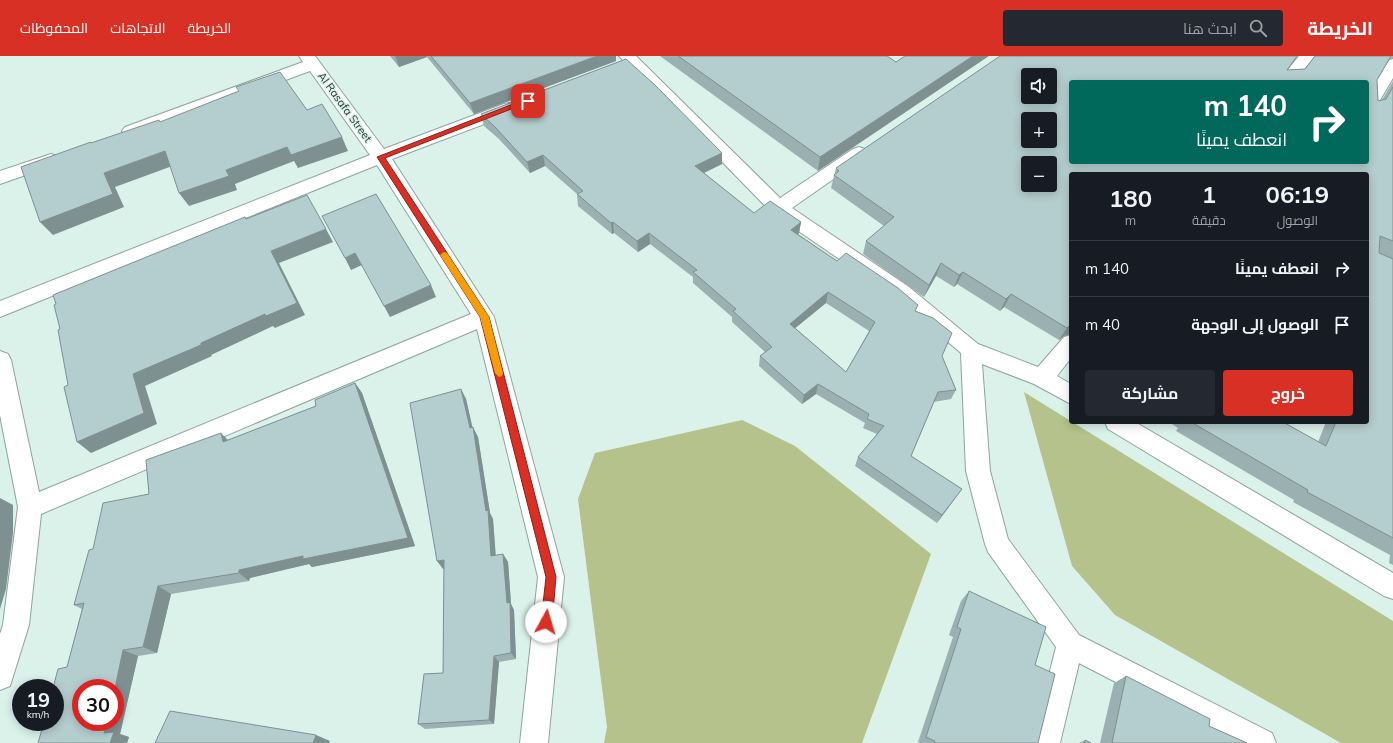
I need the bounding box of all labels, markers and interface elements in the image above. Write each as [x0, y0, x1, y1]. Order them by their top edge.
search box [1003, 10, 1283, 46]
text: الخريطة [1307, 16, 1373, 40]
icon: search [1247, 17, 1269, 39]
text: المحفوظات [20, 19, 88, 37]
text: الاتجاهات [110, 19, 166, 37]
text: الخريطة [188, 19, 231, 37]
text: ابحث هنا [1183, 19, 1237, 38]
map controls [1021, 68, 1057, 192]
button: sound [1021, 68, 1057, 104]
street label: Al Rasafa Street [315, 69, 375, 145]
pin [511, 84, 545, 118]
text: 140 m [1204, 88, 1287, 123]
icon: arrive [517, 90, 539, 112]
icon: right [1301, 96, 1353, 148]
button: + [1021, 112, 1057, 148]
text: انعطف يمينًا [1196, 128, 1287, 151]
button: − [1021, 156, 1057, 192]
text: 1 [1202, 179, 1216, 209]
text: 06:19 [1266, 179, 1329, 209]
text: 180 [1109, 183, 1152, 213]
text: m [1125, 212, 1136, 228]
text: دقيقة [1192, 212, 1226, 228]
text: الوصول [1277, 212, 1318, 228]
icon: right [1331, 258, 1353, 280]
text: 140 m [1085, 259, 1129, 278]
text: انعطف يمينًا [1235, 259, 1319, 278]
icon: arrive [1331, 314, 1353, 336]
text: 40 m [1085, 315, 1120, 334]
text: الوصول إلى الوجهة [1191, 315, 1319, 334]
button: مشاركة [1085, 370, 1215, 416]
button: خروج [1223, 370, 1353, 416]
position arrow [525, 601, 567, 643]
speed limit sign: 30 [72, 679, 124, 731]
text: 19 [26, 687, 50, 712]
text: km/h [27, 708, 49, 721]

